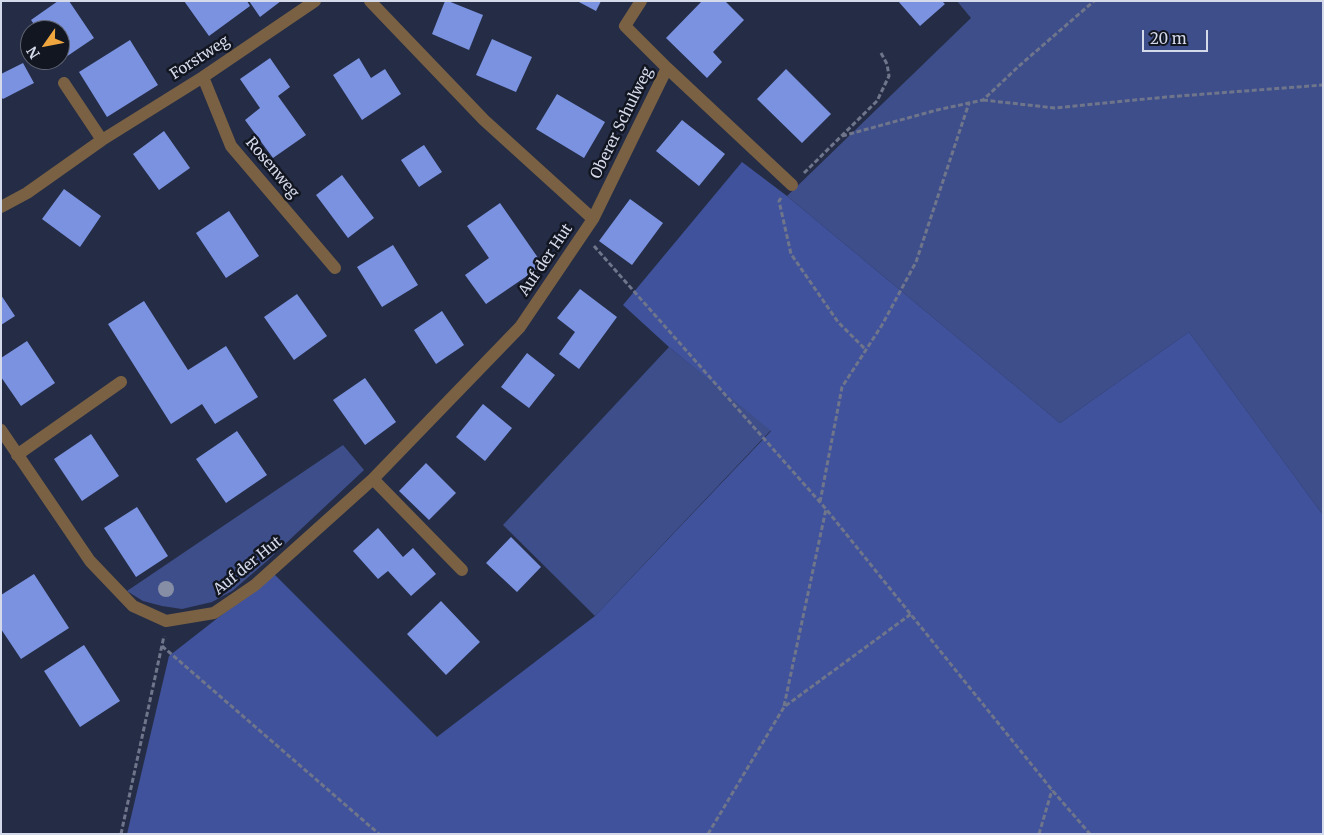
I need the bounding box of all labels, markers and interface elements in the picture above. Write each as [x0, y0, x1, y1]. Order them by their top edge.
north arrow [20, 20, 70, 70]
scale bar [1144, 20, 1210, 52]
text: 20 m [1150, 29, 1187, 48]
street label: Forstweg [167, 32, 233, 84]
text: N [23, 43, 44, 62]
street label: Oberer Schulweg [587, 64, 657, 182]
street label: Rosenweg [241, 134, 303, 202]
street label: Auf der Hut [515, 221, 577, 299]
street label: Auf der Hut [210, 533, 286, 599]

